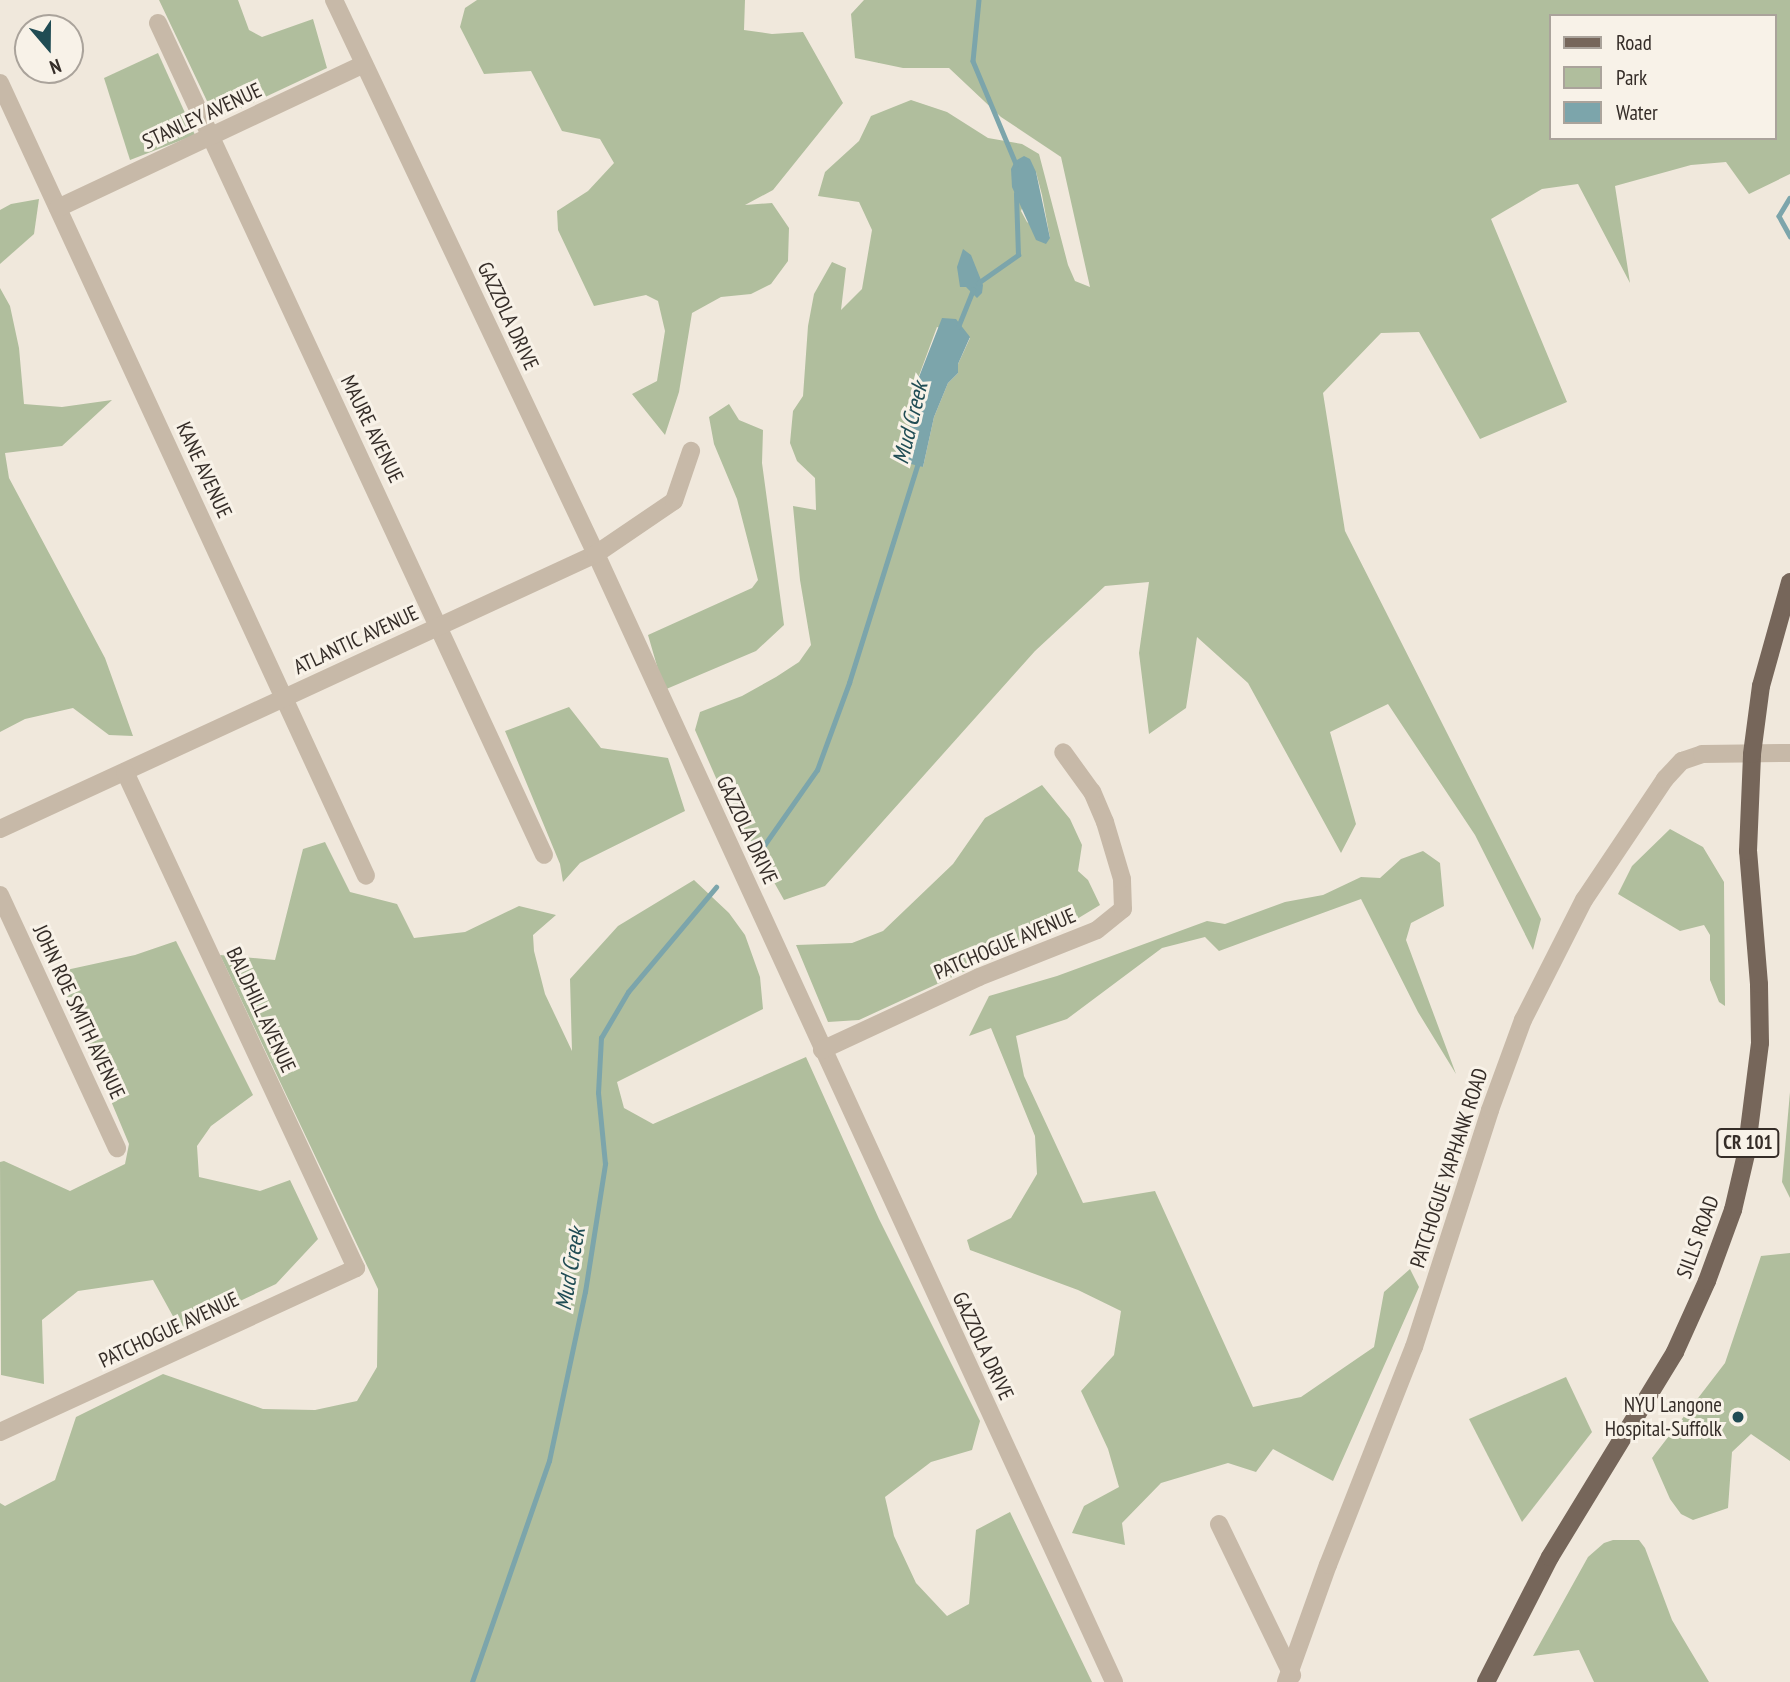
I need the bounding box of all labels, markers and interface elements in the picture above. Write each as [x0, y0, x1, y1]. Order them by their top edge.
north arrow [14, 14, 84, 84]
legend [1548, 14, 1776, 140]
text: Road [1616, 29, 1652, 56]
text: N [47, 54, 64, 80]
text: Park [1616, 64, 1647, 91]
street label: STANLEY AVENUE [138, 77, 266, 155]
text: Water [1616, 99, 1658, 126]
street label: GAZZOLA DRIVE [472, 258, 544, 374]
street label: MAURE AVENUE [335, 371, 409, 487]
water label: Mud Creek [886, 379, 934, 467]
street label: KANE AVENUE [171, 418, 237, 522]
street label: ATLANTIC AVENUE [289, 600, 423, 680]
street label: GAZZOLA DRIVE [711, 772, 783, 888]
street label: PATCHOGUE AVENUE [930, 903, 1080, 985]
street label: JOHN ROE SMITH AVENUE [28, 921, 130, 1103]
street label: BALDHILL AVENUE [221, 943, 301, 1077]
street label: PATCHOGUE YAPHANK ROAD [1405, 1065, 1493, 1271]
road number: CR 101 [1715, 1128, 1781, 1158]
street label: SILLS ROAD [1671, 1192, 1725, 1282]
water label: Mud Creek [549, 1225, 591, 1313]
street label: PATCHOGUE AVENUE [95, 1286, 243, 1374]
street label: GAZZOLA DRIVE [947, 1288, 1019, 1404]
place label: NYU Langone Hospital-Suffolk [1605, 1392, 1722, 1442]
marker: NYU Langone Hospital-Suffolk [1728, 1407, 1748, 1427]

